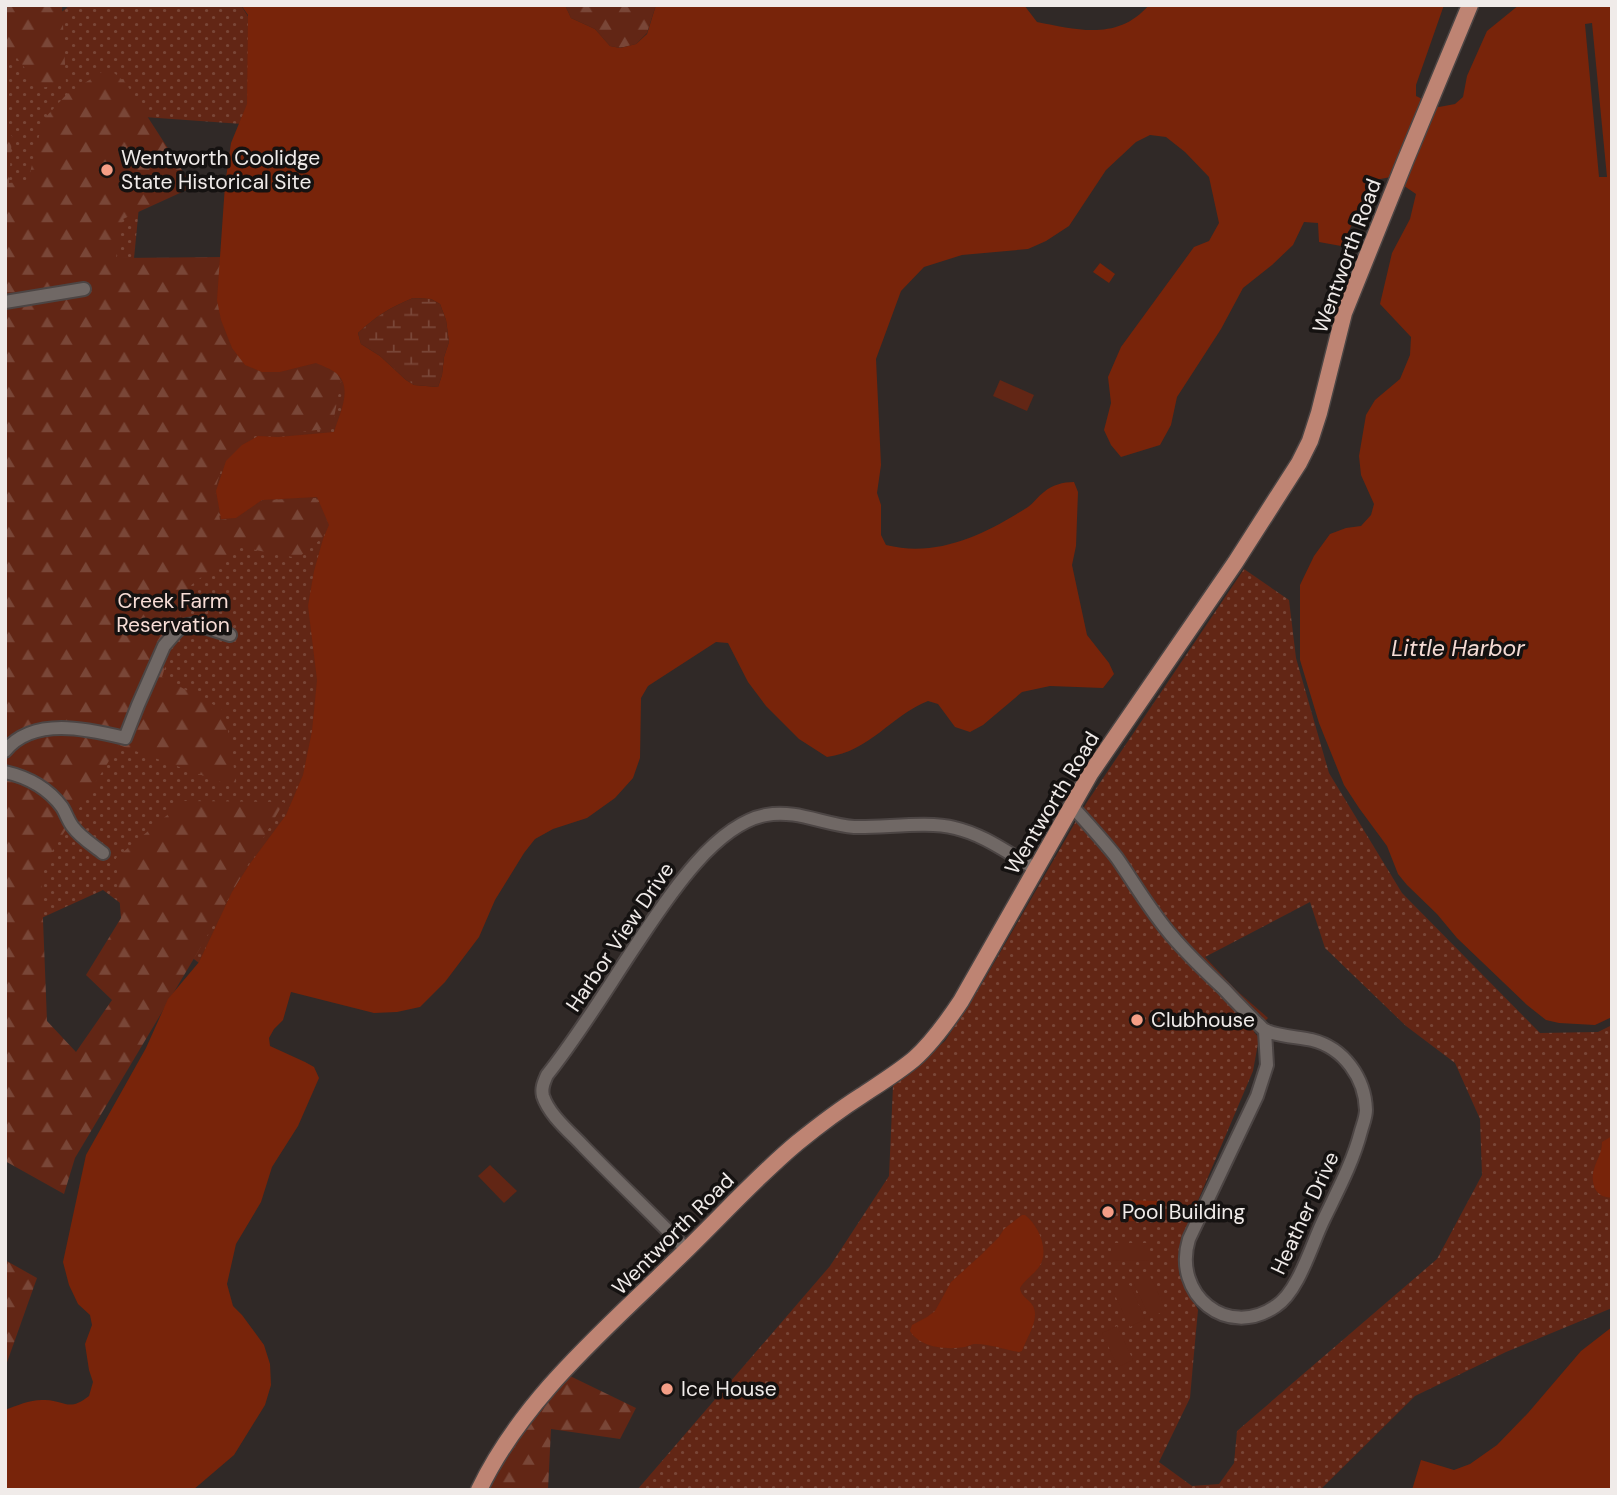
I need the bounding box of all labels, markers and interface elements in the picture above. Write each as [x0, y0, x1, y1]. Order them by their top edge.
place label: Wentworth Coolidge State Historical Site [121, 144, 320, 196]
marker: Wentworth Coolidge State Historical Site [99, 162, 115, 178]
street label: Wentworth Road [1306, 175, 1388, 337]
park label: Creek Farm Reservation [116, 587, 230, 639]
water label: Little Harbor [1391, 633, 1526, 663]
street label: Wentworth Road [998, 726, 1106, 880]
street label: Harbor View Drive [560, 857, 680, 1017]
place label: Clubhouse [1151, 1006, 1255, 1034]
marker: Clubhouse [1129, 1012, 1145, 1028]
street label: Heather Drive [1264, 1147, 1346, 1279]
street label: Wentworth Road [606, 1167, 740, 1301]
place label: Pool Building [1122, 1198, 1245, 1226]
marker: Pool Building [1100, 1204, 1116, 1220]
place label: Ice House [681, 1375, 777, 1403]
marker: Ice House [659, 1381, 675, 1397]

